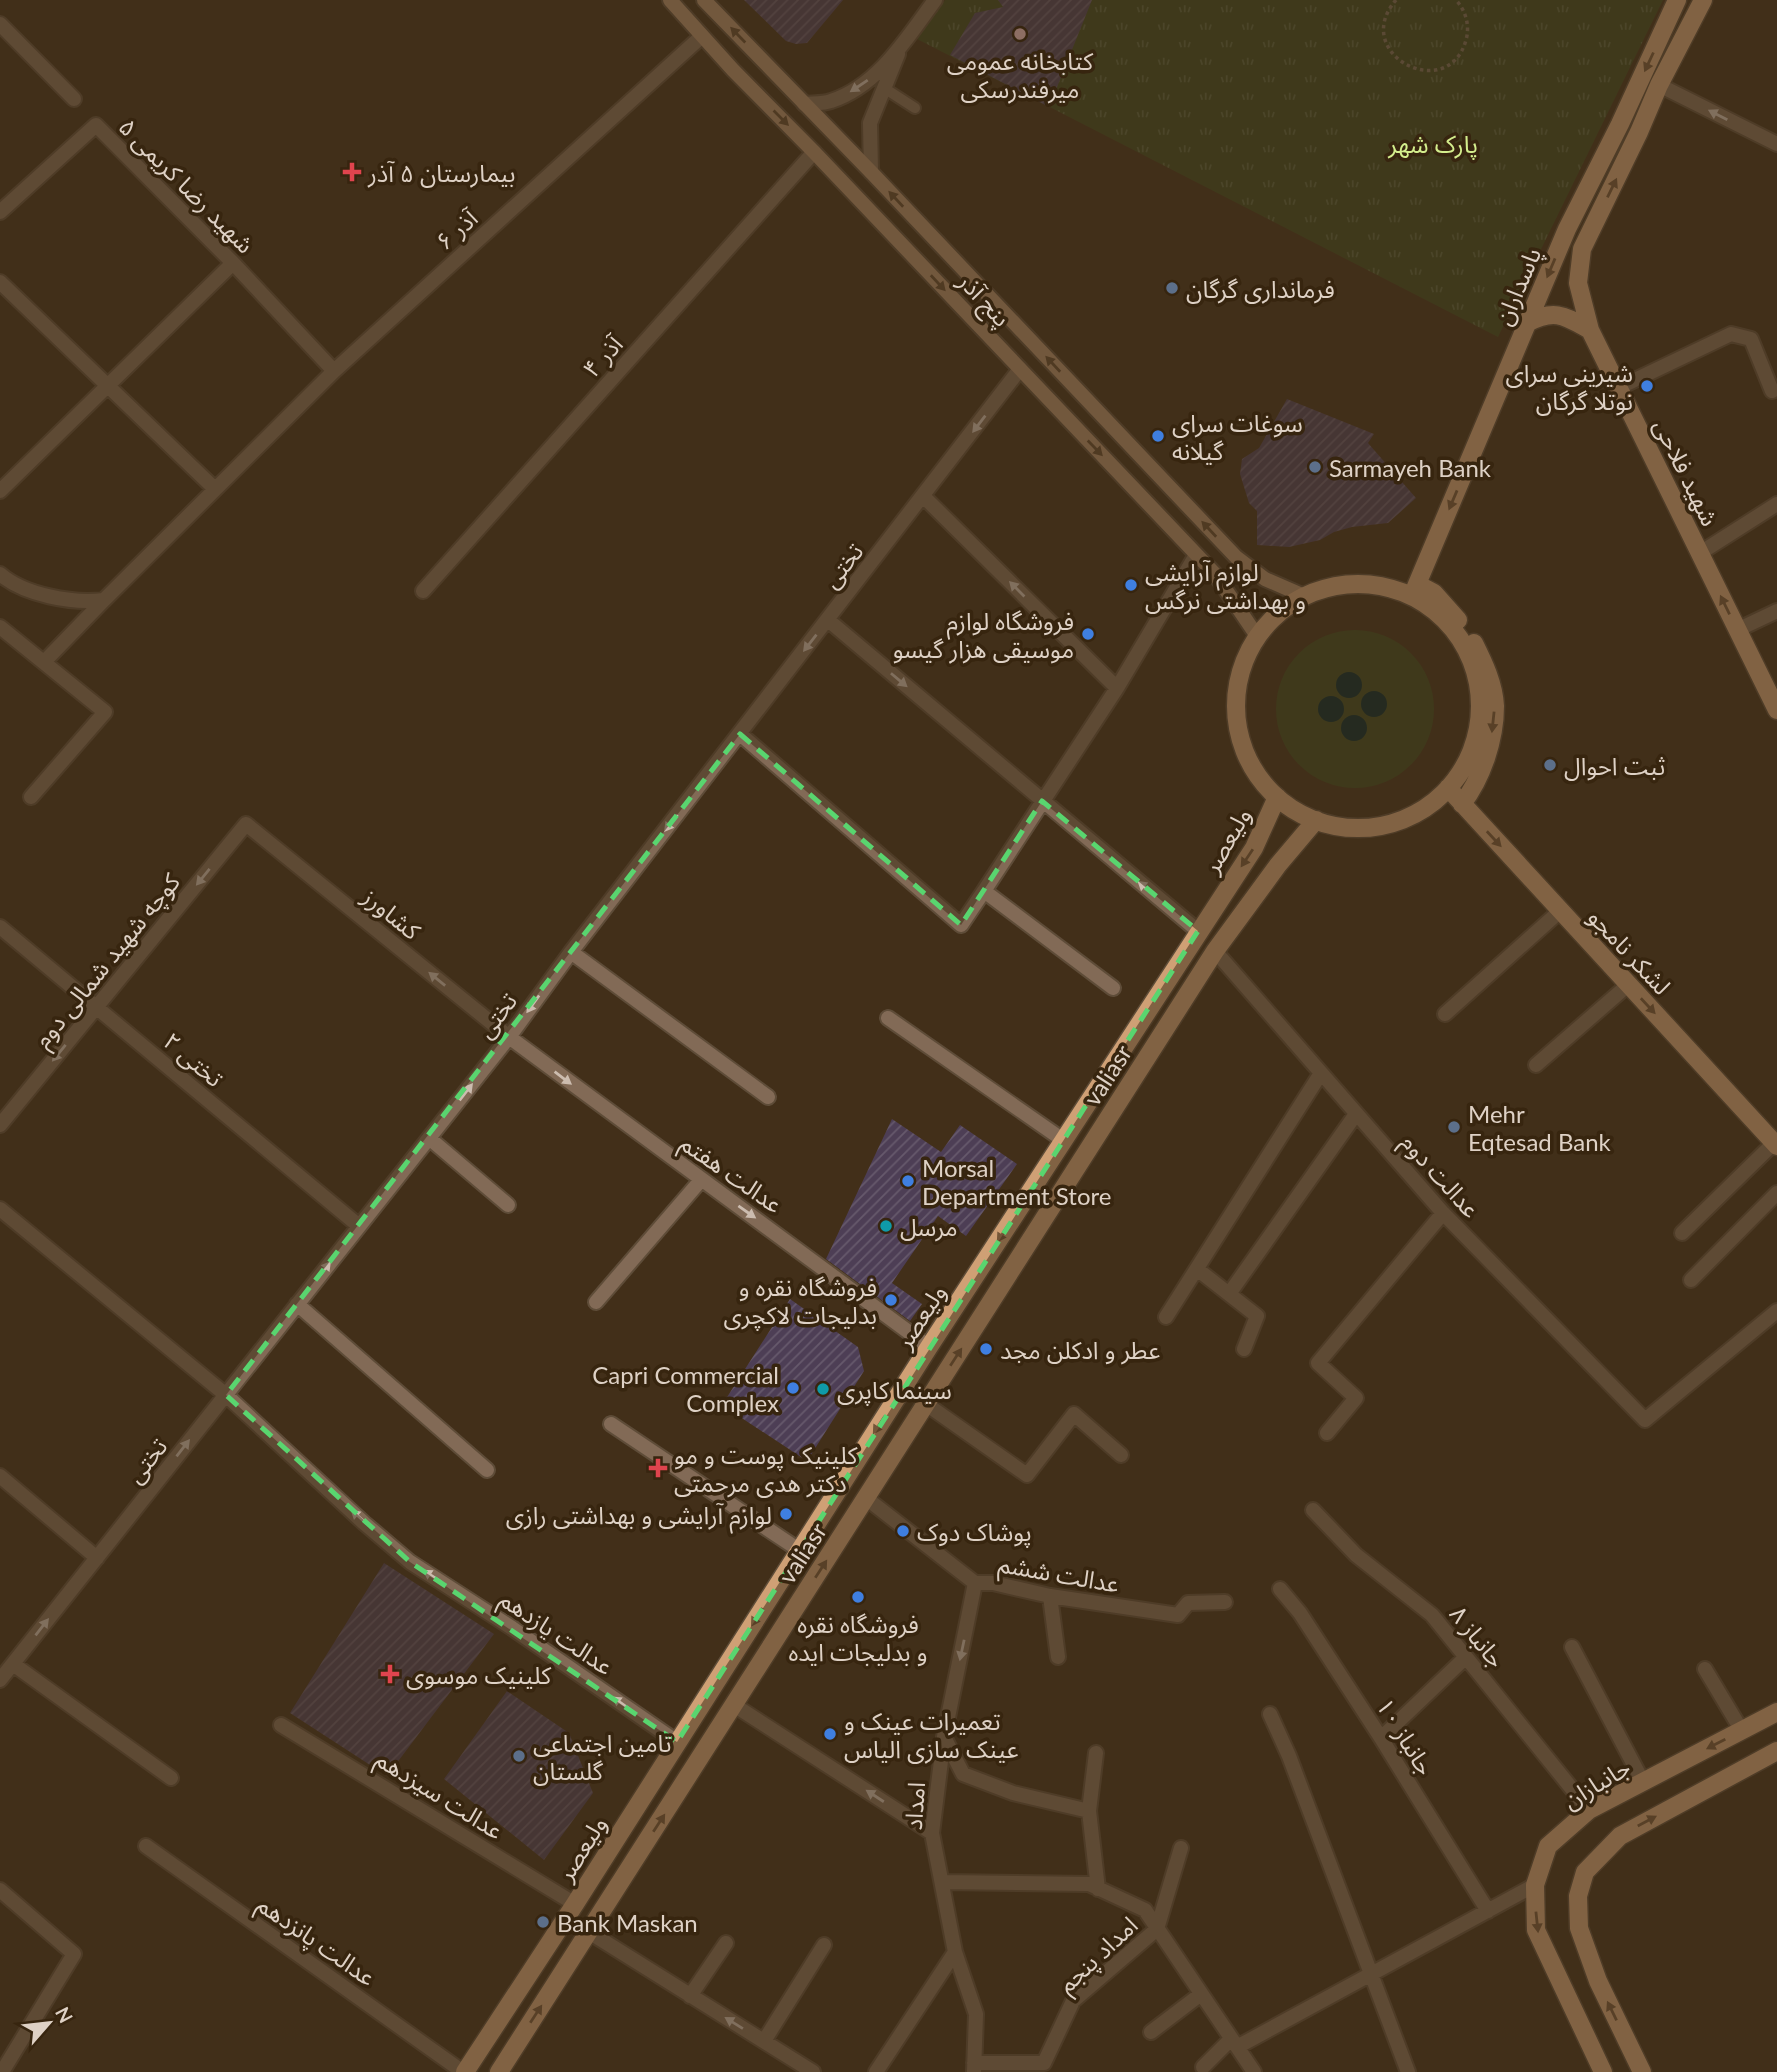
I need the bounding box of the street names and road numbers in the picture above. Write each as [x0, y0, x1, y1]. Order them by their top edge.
street label: شهید رضا کریمی ۵ [113, 111, 261, 259]
street label: آذر ۶ [429, 202, 484, 256]
street label: پاسداران [1488, 243, 1548, 330]
street label: پنج آذر [949, 265, 1017, 335]
street label: آذر ۴ [576, 329, 629, 383]
street label: شهید فلاحی [1648, 414, 1725, 530]
street label: تختی [815, 537, 869, 593]
street label: ولیعصر [1195, 802, 1257, 879]
street label: کوچه شهید شمالی دوم [27, 866, 190, 1056]
street label: کشاورز [356, 880, 427, 946]
street label: لشکر نامجو [1582, 902, 1677, 1001]
street label: تختی [470, 987, 522, 1043]
street label: تختی ۲ [158, 1026, 230, 1092]
street label: valiasr [1077, 1039, 1137, 1111]
street label: عدالت هفتم [673, 1127, 788, 1222]
street label: عدالت دوم [1392, 1127, 1486, 1226]
street label: ولیعصر [888, 1278, 952, 1355]
street label: تختی [119, 1432, 173, 1488]
street label: valiasr [772, 1517, 832, 1589]
street label: عدالت ششم [996, 1548, 1122, 1602]
street label: عدالت یازدهم [493, 1584, 619, 1684]
street label: جانباز ۸ [1443, 1599, 1512, 1674]
street label: ۱۰ جانباز [1370, 1692, 1441, 1780]
street label: عدالت سیزدهم [369, 1743, 509, 1848]
street label: جانبازان [1557, 1752, 1635, 1815]
street label: امداد [898, 1781, 930, 1831]
street label: ولیعصر [549, 1810, 613, 1887]
street label: عدالت پانزدهم [250, 1889, 382, 1995]
street label: امداد پنجم [1051, 1910, 1146, 2001]

